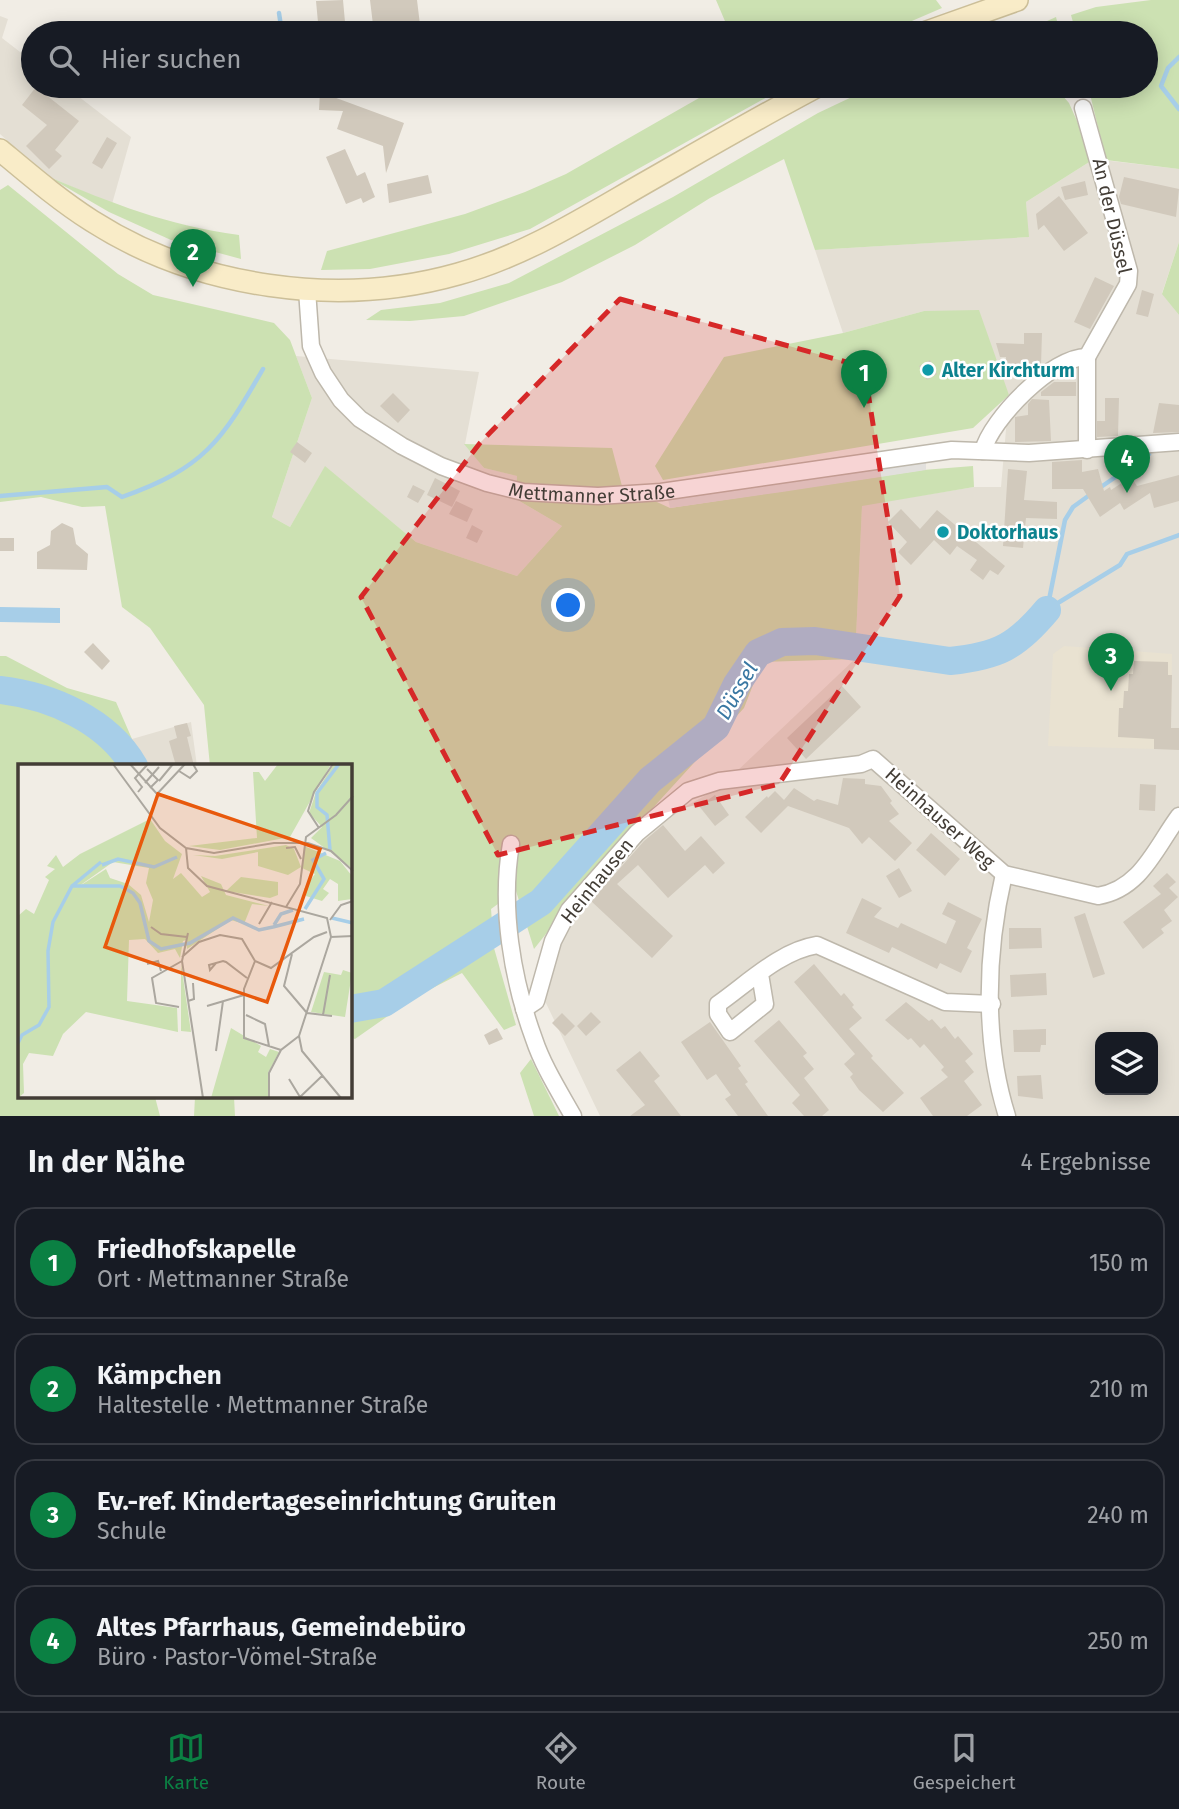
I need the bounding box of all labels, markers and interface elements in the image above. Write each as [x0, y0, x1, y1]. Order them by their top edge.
search box [21, 21, 1158, 98]
icon: search [45, 41, 83, 79]
text: Hier suchen [101, 44, 241, 75]
street label: An der Düssel [1088, 156, 1137, 276]
pin: 2 [170, 229, 216, 287]
pin: 1 [841, 350, 887, 408]
place label: Alter Kirchturm [941, 359, 1075, 382]
marker: Alter Kirchturm [920, 362, 936, 378]
pin: 4 [1104, 435, 1150, 493]
street label: Mettmanner Straße [507, 477, 677, 508]
place label: Doktorhaus [957, 521, 1058, 544]
marker: Doktorhaus [935, 524, 951, 540]
your location [551, 588, 585, 622]
pin: 3 [1088, 633, 1134, 691]
water label: Düssel [710, 658, 764, 724]
street label: Heinhauser Weg [880, 763, 1000, 873]
inset map [18, 764, 352, 1098]
street label: Heinhausen [556, 834, 638, 928]
map controls [1095, 1032, 1158, 1095]
button: layers [1095, 1032, 1158, 1095]
text: In der Nähe [28, 1144, 185, 1180]
text: 4 Ergebnisse [1021, 1148, 1151, 1176]
text: Friedhofskapelle [97, 1234, 296, 1265]
text: 1 [48, 1249, 58, 1277]
text: 150 m [1089, 1249, 1149, 1277]
text: Ort · Mettmanner Straße [97, 1265, 349, 1293]
text: Kämpchen [97, 1360, 222, 1391]
text: 2 [47, 1375, 59, 1403]
text: 210 m [1090, 1375, 1149, 1403]
text: Haltestelle · Mettmanner Straße [97, 1391, 428, 1419]
text: Ev.-ref. Kindertageseinrichtung Gruiten [97, 1486, 557, 1517]
text: 3 [47, 1501, 59, 1529]
text: 240 m [1087, 1501, 1149, 1529]
text: Schule [97, 1517, 167, 1545]
text: Altes Pfarrhaus, Gemeindebüro [97, 1612, 466, 1643]
text: 4 [47, 1627, 60, 1655]
text: 250 m [1087, 1627, 1149, 1655]
text: Büro · Pastor-Vömel-Straße [97, 1643, 377, 1671]
tab: Karte [163, 1729, 209, 1794]
tab: Route [536, 1729, 586, 1794]
tab: Gespeichert [913, 1729, 1016, 1794]

